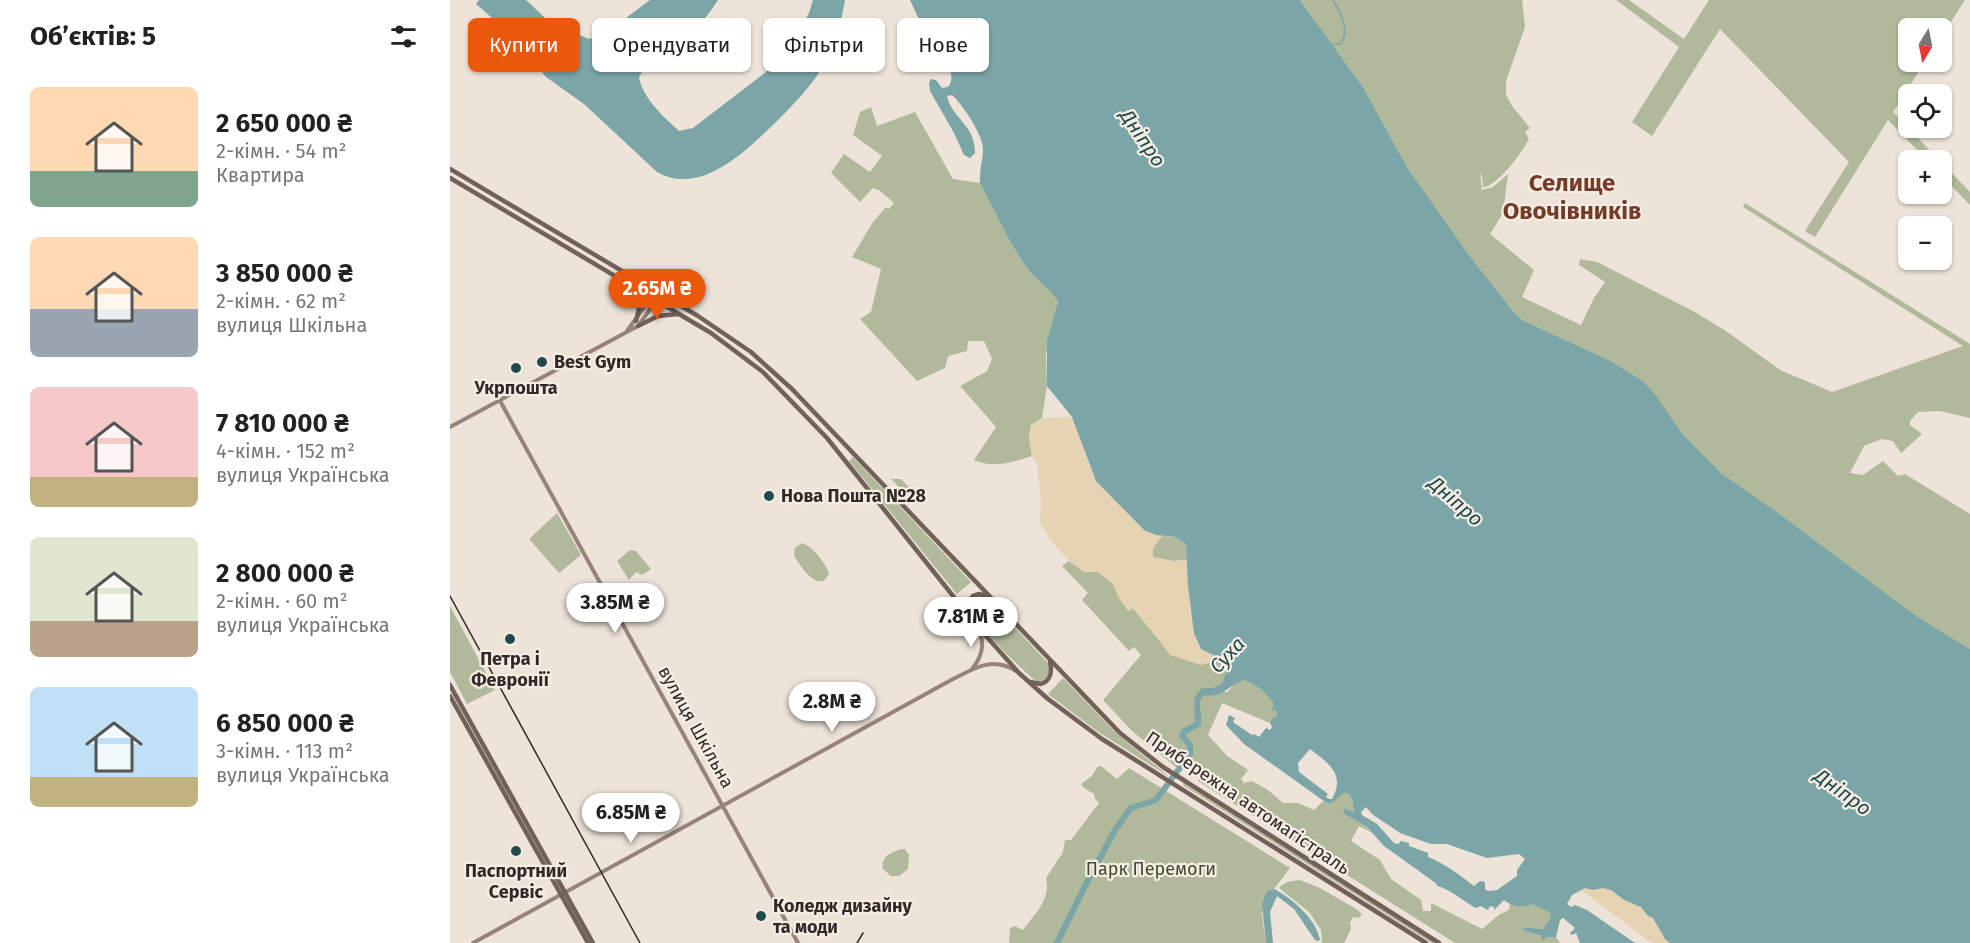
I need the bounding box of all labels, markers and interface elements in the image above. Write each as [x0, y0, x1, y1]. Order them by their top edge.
chip: Купити [468, 18, 580, 72]
chip: Орендувати [592, 18, 751, 72]
chip: Фільтри [763, 18, 885, 72]
chip: Нове [897, 18, 989, 72]
north arrow [1898, 18, 1952, 72]
map controls [1898, 18, 1952, 270]
icon: filters [387, 20, 420, 53]
text: Об’єктів: 5 [30, 21, 156, 52]
button: locate [1898, 84, 1952, 138]
water label: Дніпро [1114, 103, 1171, 171]
text: 2 650 000 ₴ [216, 108, 352, 139]
icon: home [78, 111, 150, 183]
text: 2-кімн. · 54 m² [216, 139, 346, 163]
button: + [1898, 150, 1952, 204]
text: Квартира [216, 163, 305, 187]
district label: Селище Овочівників [1503, 169, 1641, 225]
button: − [1898, 216, 1952, 270]
text: 3 850 000 ₴ [216, 258, 353, 289]
icon: home [78, 261, 150, 333]
pin: 2.65M ₴ [602, 269, 712, 320]
text: 2.65M ₴ [623, 276, 691, 300]
text: 2-кімн. · 62 m² [216, 289, 346, 313]
text: вулиця Шкільна [216, 313, 367, 337]
place label: Best Gym [554, 351, 631, 373]
marker: Best Gym [535, 355, 549, 369]
marker: Укрпошта [509, 361, 523, 375]
place label: Укрпошта [473, 377, 558, 399]
text: 7 810 000 ₴ [216, 408, 349, 439]
icon: home [78, 411, 150, 483]
text: 4-кімн. · 152 m² [216, 439, 355, 463]
text: вулиця Українська [216, 463, 390, 487]
water label: Дніпро [1422, 470, 1488, 531]
place label: Нова Пошта №28 [781, 485, 926, 507]
marker: Нова Пошта №28 [762, 489, 776, 503]
text: 2 800 000 ₴ [216, 558, 354, 589]
icon: home [78, 561, 150, 633]
pin: 3.85M ₴ [560, 583, 670, 634]
text: 2-кімн. · 60 m² [216, 589, 348, 613]
text: 3.85M ₴ [580, 590, 650, 614]
pin: 7.81M ₴ [916, 597, 1026, 648]
text: 7.81M ₴ [938, 604, 1004, 628]
text: вулиця Українська [216, 613, 390, 637]
marker: Петра і Февронії [503, 632, 517, 646]
water label: Суха [1204, 632, 1250, 678]
place label: Петра і Февронії [471, 648, 551, 691]
street label: вулиця Шкільна [653, 662, 739, 792]
pin: 2.8M ₴ [783, 682, 881, 733]
text: 2.8M ₴ [803, 689, 861, 713]
text: 6 850 000 ₴ [216, 708, 354, 739]
icon: home [78, 711, 150, 783]
street label: Прибережна автомагістраль [1142, 726, 1354, 880]
text: 3-кімн. · 113 m² [216, 739, 353, 763]
water label: Дніпро [1808, 762, 1876, 821]
text: вулиця Українська [216, 763, 390, 787]
pin: 6.85M ₴ [576, 793, 686, 844]
text: 6.85M ₴ [596, 800, 666, 824]
marker: Паспортний Сервіс [509, 844, 523, 858]
park label: Парк Перемоги [1086, 858, 1216, 880]
place label: Паспортний Сервіс [465, 860, 567, 903]
place label: Коледж дизайну та моди [773, 895, 913, 938]
marker: Коледж дизайну та моди [754, 909, 768, 923]

